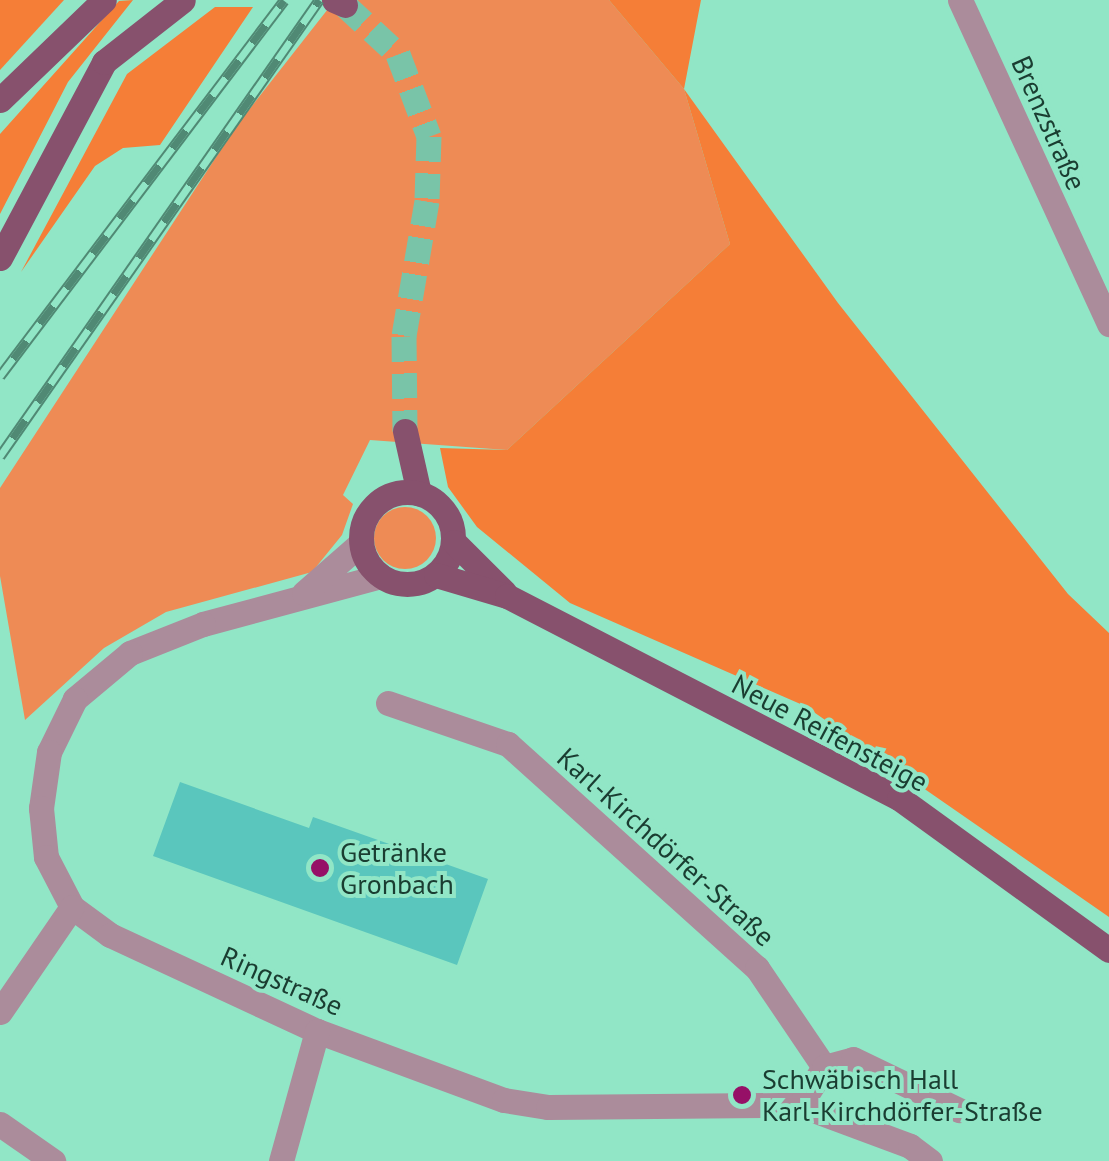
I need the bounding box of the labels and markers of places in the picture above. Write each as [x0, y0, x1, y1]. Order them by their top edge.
place label: Getränke Gronbach [340, 835, 454, 901]
marker: Getränke Gronbach [309, 857, 331, 879]
place label: Schwäbisch Hall Karl-Kirchdörfer-Straße [762, 1062, 1043, 1128]
marker: Schwäbisch Hall Karl-Kirchdörfer-Straße [731, 1084, 753, 1106]

